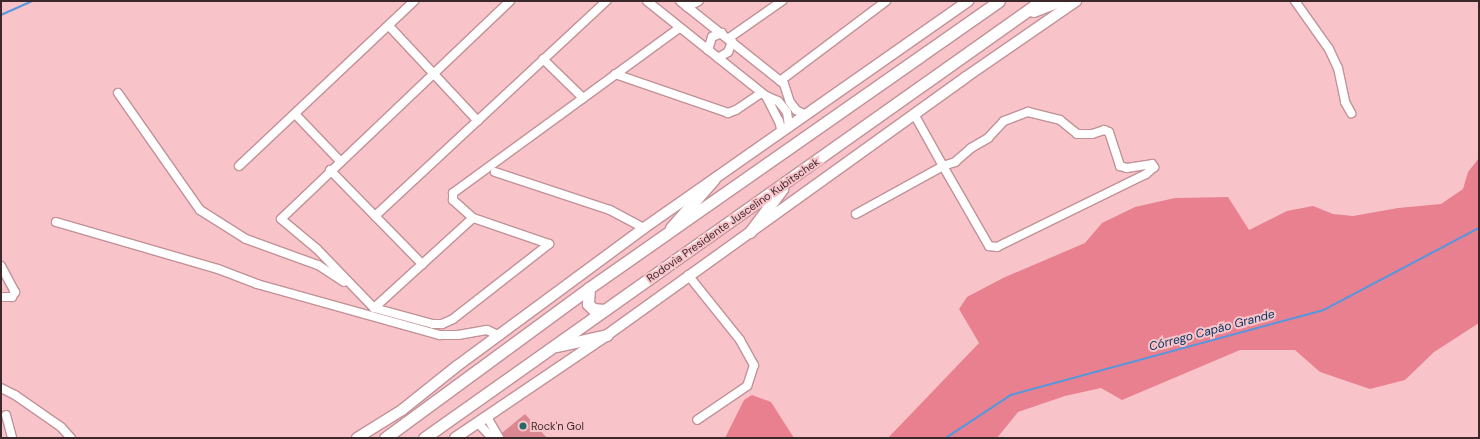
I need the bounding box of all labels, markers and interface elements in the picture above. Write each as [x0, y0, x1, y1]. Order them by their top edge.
street label: Rodovia Presidente Juscelino Kubitschek [644, 155, 822, 285]
water label: Córrego Capão Grande [1148, 307, 1276, 355]
place label: Rock'n Gol [531, 419, 584, 433]
marker: Rock'n Gol [518, 421, 528, 431]

